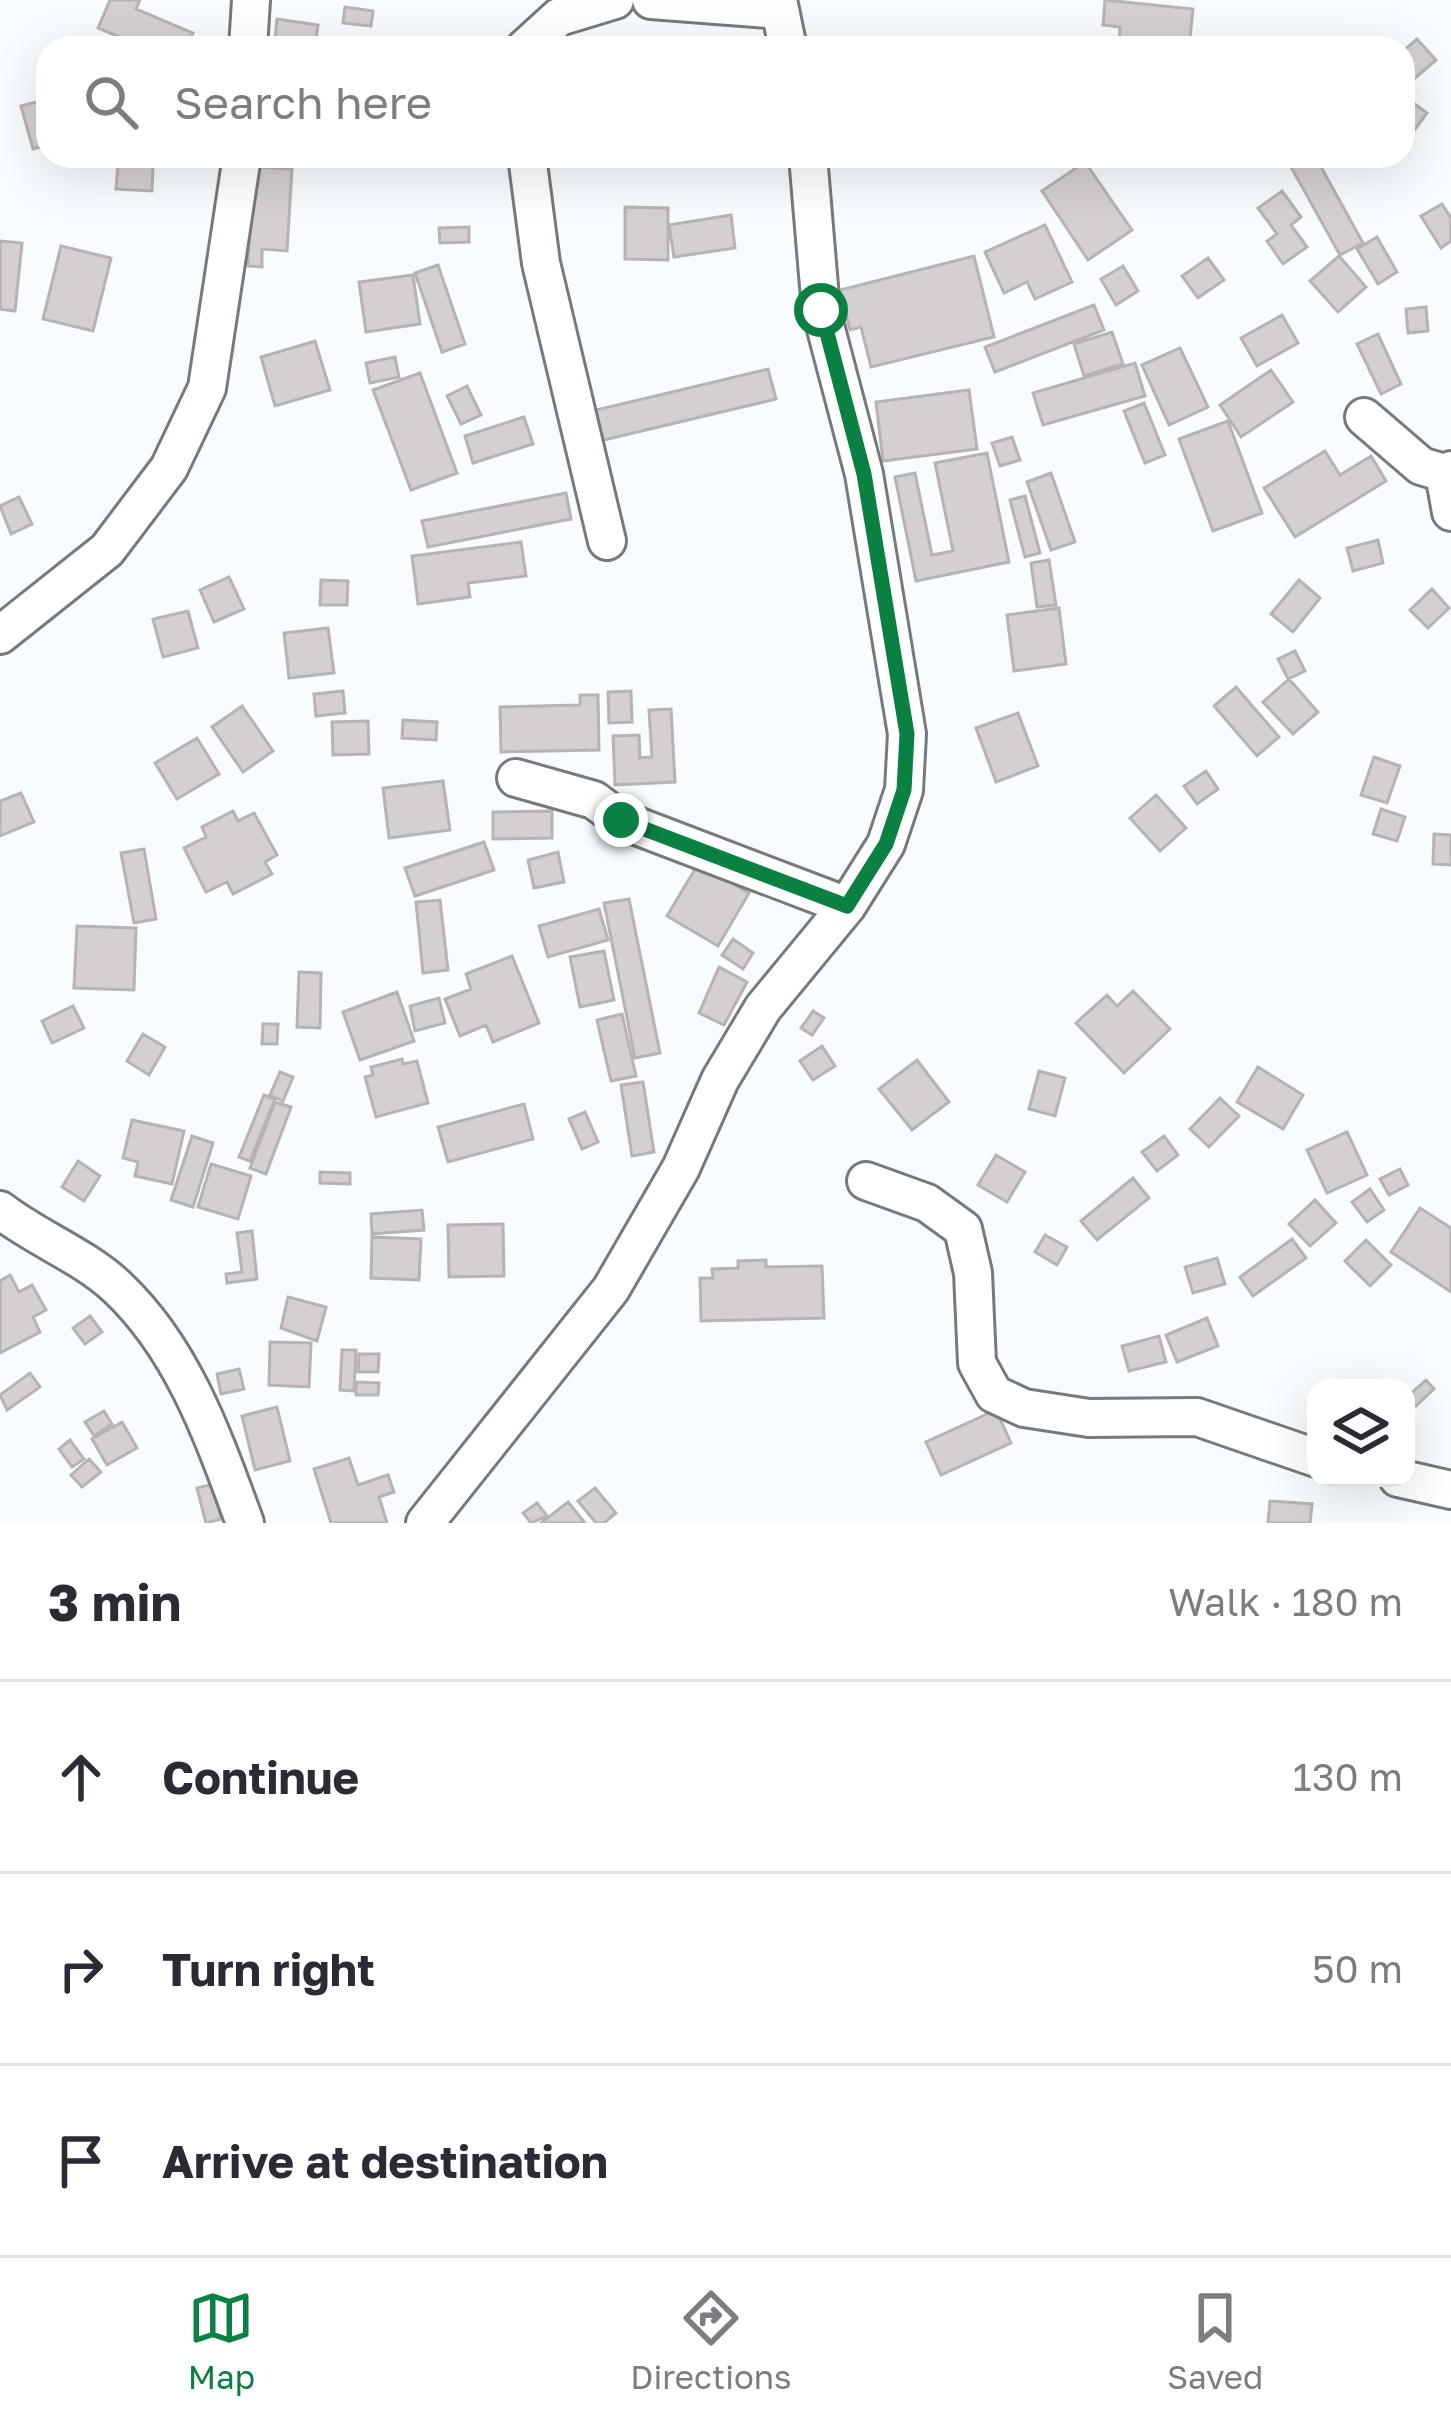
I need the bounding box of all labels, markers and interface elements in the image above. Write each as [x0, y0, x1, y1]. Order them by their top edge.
search box [36, 36, 1415, 168]
icon: search [78, 69, 144, 135]
text: Search here [174, 75, 432, 129]
route start [794, 283, 848, 337]
route end [594, 793, 648, 847]
map controls [1307, 1379, 1415, 1487]
button: layers [1307, 1379, 1415, 1487]
text: 3 min [48, 1571, 181, 1632]
text: Walk · 180 m [1168, 1578, 1403, 1625]
icon: ahead [48, 1744, 114, 1810]
text: Continue [162, 1750, 359, 1804]
text: 130 m [1293, 1753, 1403, 1800]
icon: right [48, 1936, 114, 2002]
text: Turn right [162, 1942, 375, 1996]
text: 50 m [1312, 1945, 1403, 1992]
icon: arrive [48, 2128, 114, 2194]
text: Arrive at destination [162, 2134, 608, 2188]
tab: Map [188, 2285, 255, 2396]
tab: Directions [630, 2285, 792, 2396]
tab: Saved [1167, 2285, 1263, 2396]

